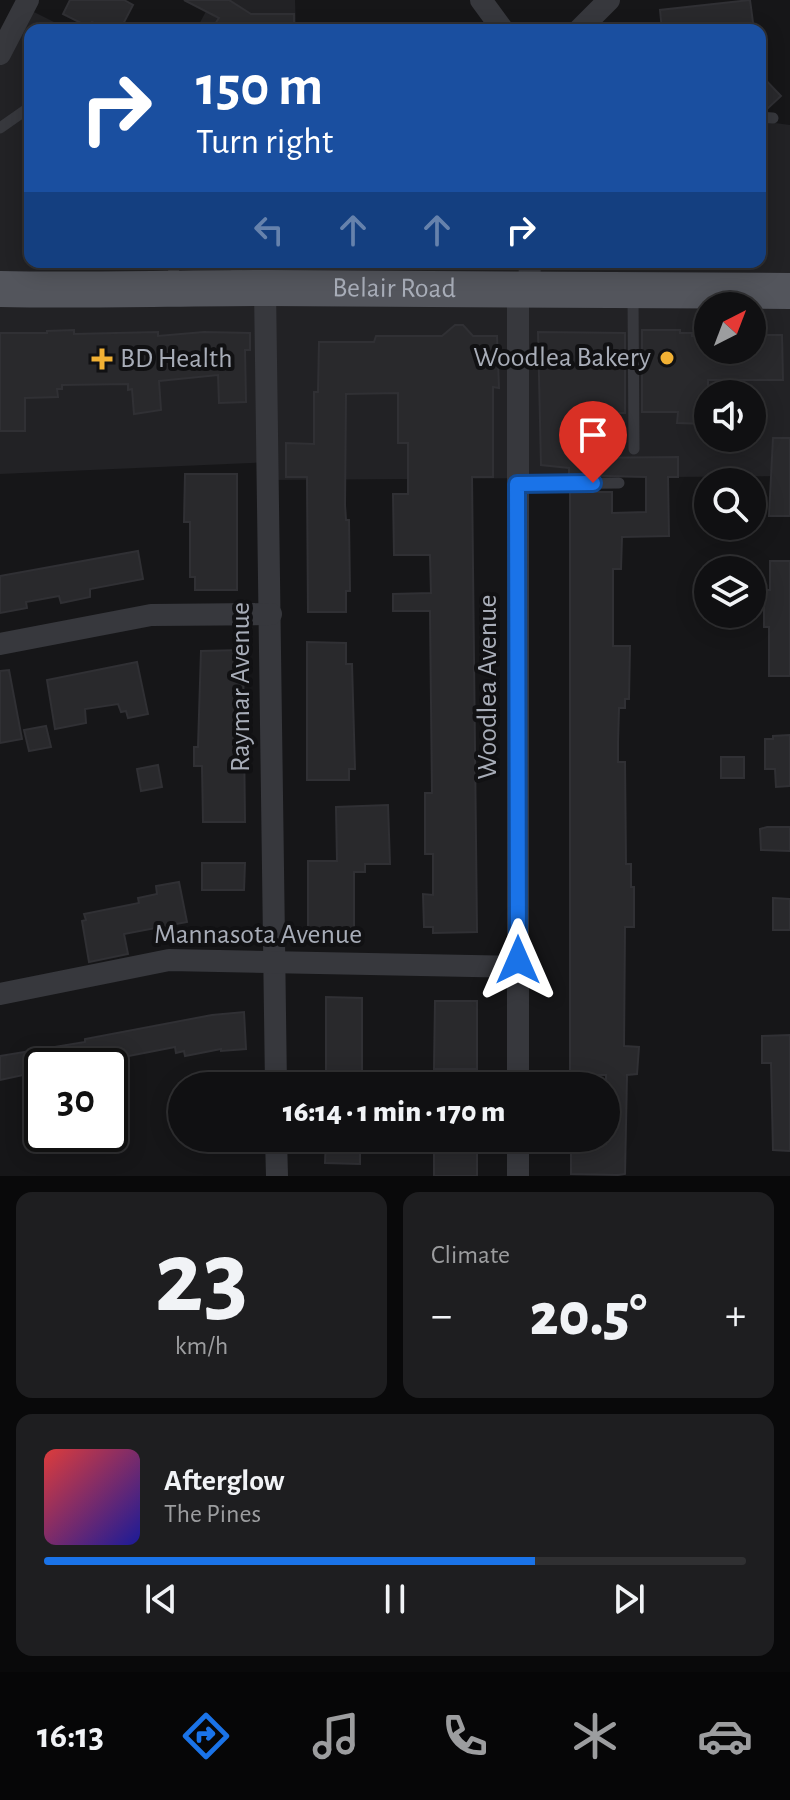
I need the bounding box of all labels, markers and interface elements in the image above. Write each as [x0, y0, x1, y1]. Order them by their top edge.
icon: right [64, 56, 168, 160]
text: 150 m [196, 59, 323, 115]
text: Turn right [196, 124, 333, 160]
icon: left [247, 208, 291, 252]
icon: ahead [331, 208, 375, 252]
icon: ahead [415, 208, 459, 252]
icon: right [499, 208, 543, 252]
street label: Belair Road [332, 274, 456, 303]
north arrow [694, 292, 766, 364]
map controls [694, 292, 766, 628]
place label: Woodlea Bakery [473, 344, 651, 372]
place label: BD Health [120, 345, 233, 373]
marker: BD Health [91, 348, 113, 370]
marker: Woodlea Bakery [658, 349, 676, 367]
button: sound [694, 380, 766, 452]
pin [559, 401, 627, 483]
icon: arrive [571, 413, 615, 457]
button: search [694, 468, 766, 540]
button: layers [694, 556, 766, 628]
street label: Woodlea Avenue [474, 595, 502, 779]
street label: Raymar Avenue [227, 602, 255, 772]
position arrow [476, 918, 560, 1002]
street label: Mannasota Avenue [154, 921, 362, 949]
speed limit sign: 30 [24, 1048, 128, 1152]
text: 16:14 · 1 min · 170 m [283, 1097, 505, 1127]
text: 23 [155, 1227, 248, 1331]
text: Climate [431, 1242, 510, 1268]
text: 20.5° [530, 1286, 647, 1346]
text: − [431, 1294, 452, 1338]
text: + [725, 1294, 746, 1338]
text: km/h [175, 1333, 228, 1359]
text: Afterglow [164, 1466, 285, 1496]
text: The Pines [164, 1501, 261, 1527]
icon: previous [139, 1577, 183, 1621]
icon: pause [373, 1577, 417, 1621]
icon: next [607, 1577, 651, 1621]
icon: directions [178, 1708, 234, 1764]
icon: music [308, 1708, 364, 1764]
icon: phone [437, 1708, 493, 1764]
icon: climate [567, 1708, 623, 1764]
icon: car [697, 1708, 753, 1764]
text: 16:13 [37, 1718, 104, 1754]

